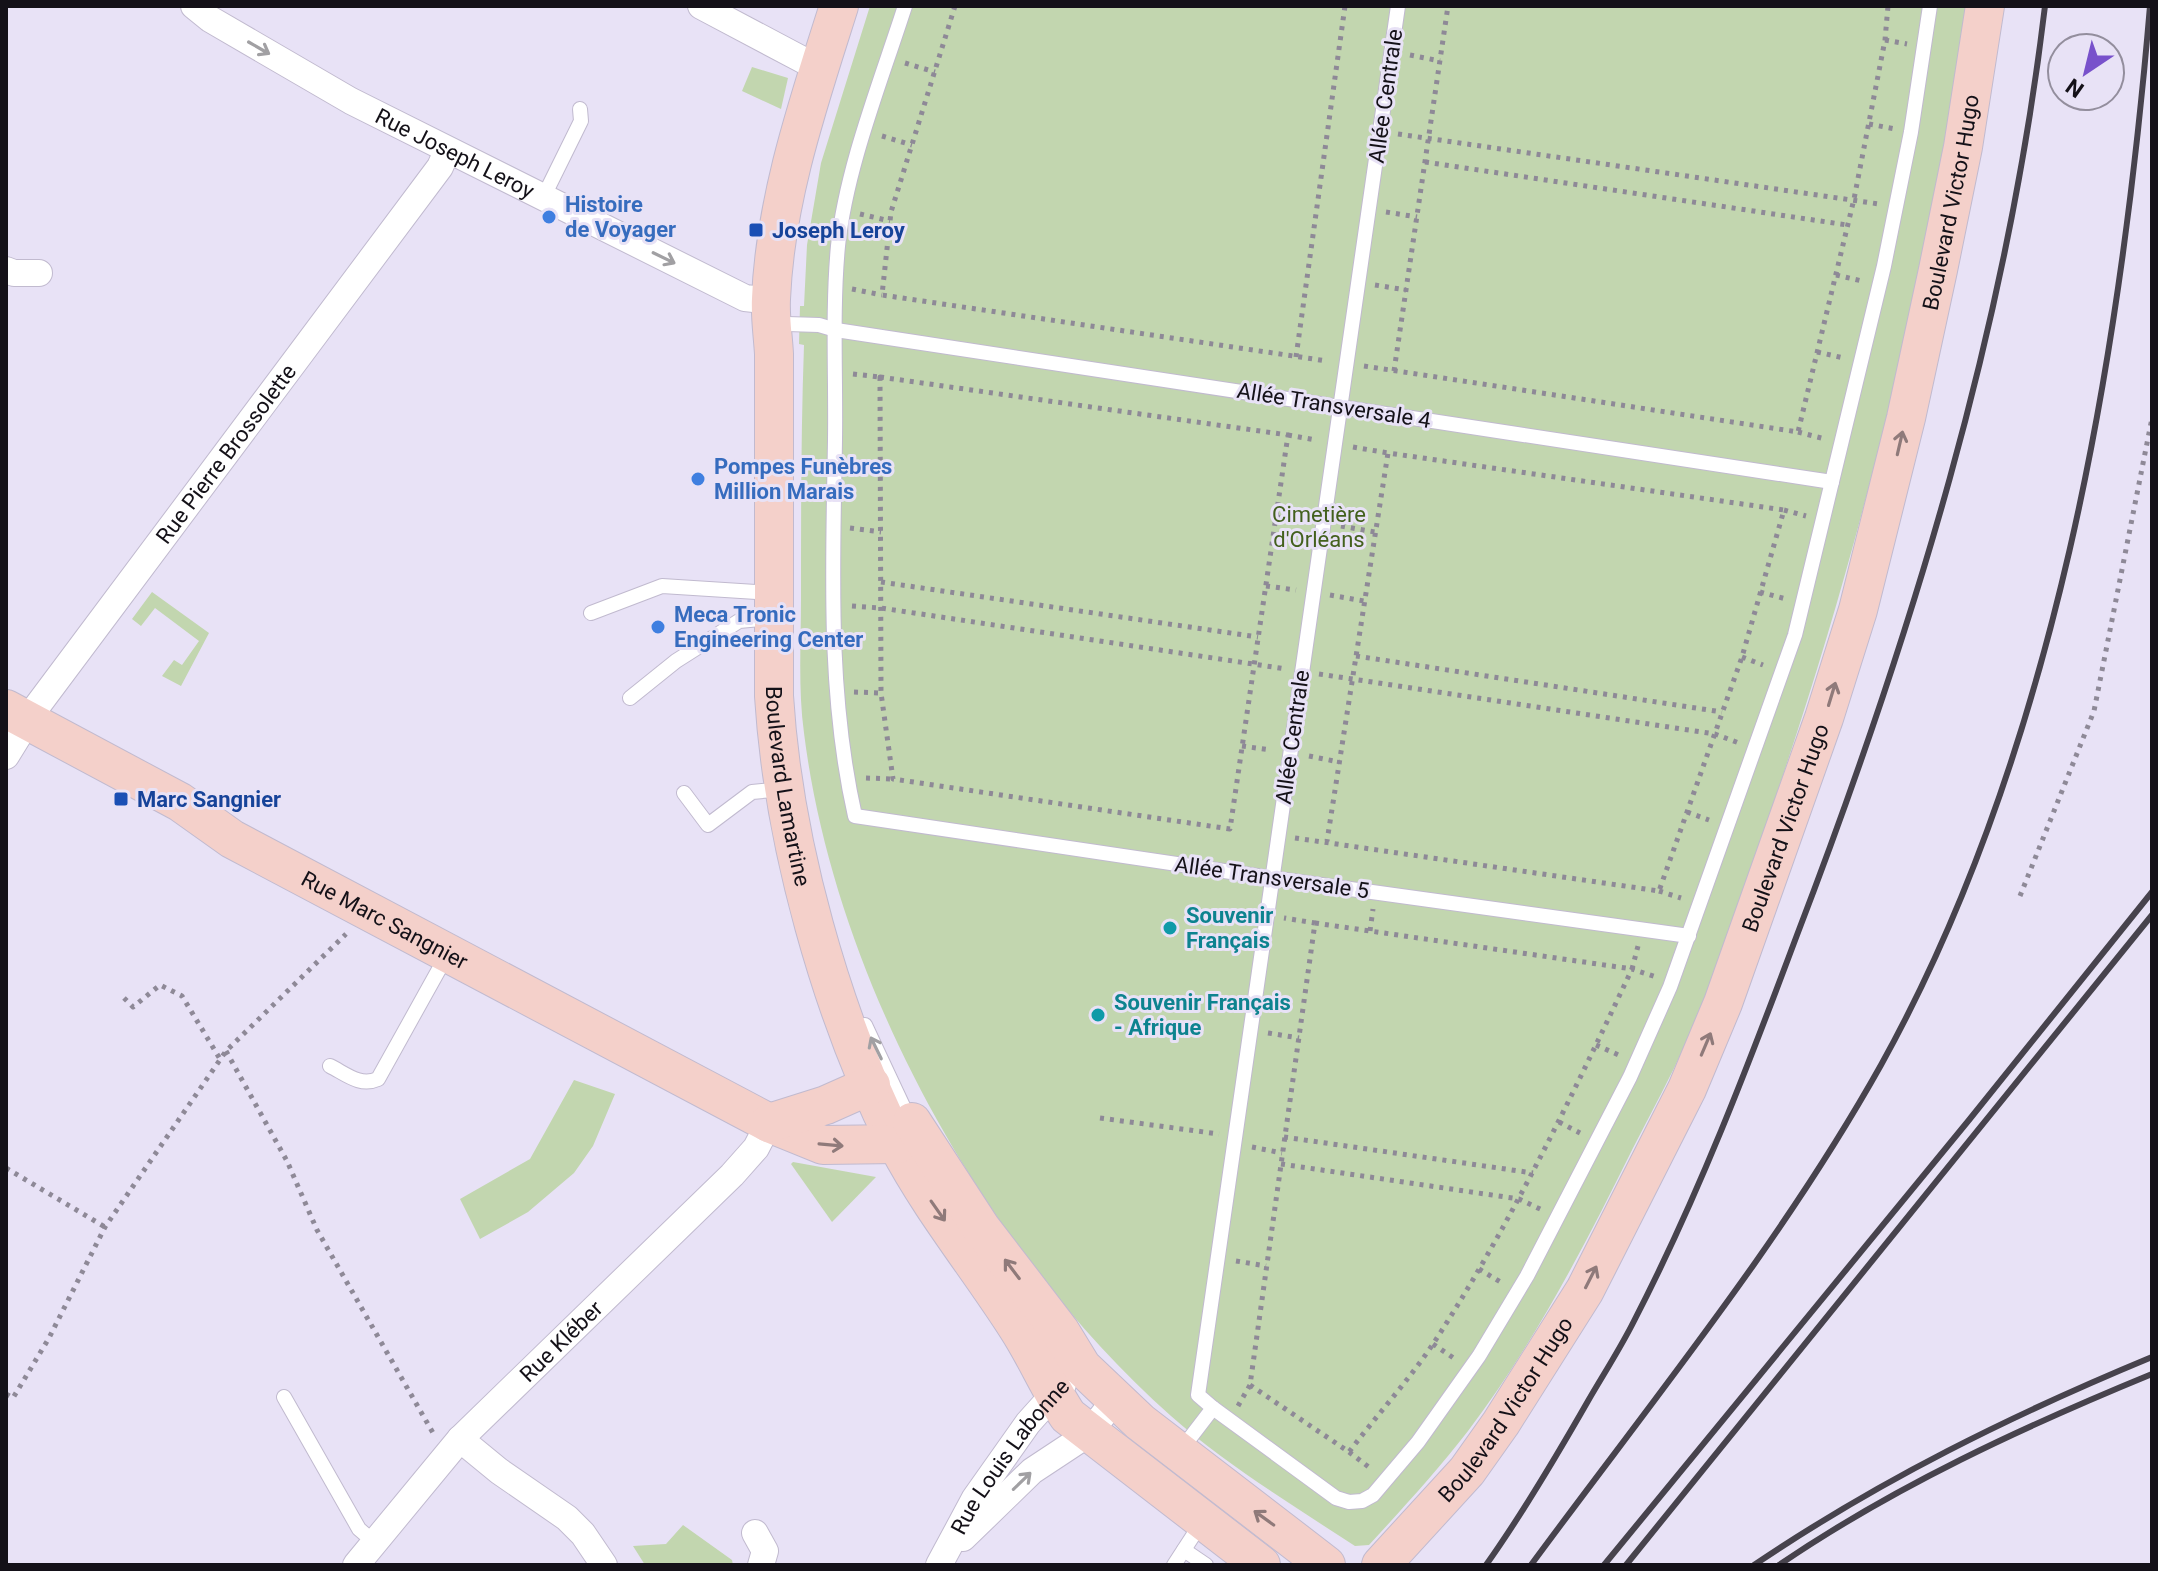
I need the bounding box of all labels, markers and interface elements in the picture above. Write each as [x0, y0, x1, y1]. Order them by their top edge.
street label: Allée Centrale [1364, 27, 1407, 165]
north arrow [2046, 32, 2126, 112]
one-way arrow [247, 41, 271, 56]
text: N [2061, 73, 2088, 103]
street label: Boulevard Victor Hugo [1918, 93, 1984, 312]
street label: Rue Joseph Leroy [371, 103, 539, 204]
place label: Histoire de Voyager [565, 192, 676, 242]
marker: Histoire de Voyager [540, 208, 558, 226]
place label: Joseph Leroy [772, 218, 906, 243]
marker: Joseph Leroy [747, 221, 765, 239]
one-way arrow [651, 251, 675, 266]
street label: Rue Pierre Brossolette [151, 359, 301, 549]
street label: Allée Transversale 4 [1235, 378, 1433, 433]
one-way arrow [1893, 431, 1908, 456]
place label: Pompes Funèbres Million Marais [714, 454, 892, 504]
marker: Pompes Funèbres Million Marais [689, 470, 707, 488]
park label: Cimetière d'Orléans [1272, 502, 1366, 552]
place label: Meca Tronic Engineering Center [674, 602, 863, 652]
marker: Meca Tronic Engineering Center [649, 618, 667, 636]
street label: Allée Centrale [1271, 668, 1314, 806]
one-way arrow [1825, 681, 1840, 706]
street label: Boulevard Lamartine [761, 686, 815, 889]
street label: Boulevard Victor Hugo [1737, 721, 1834, 935]
place label: Marc Sangnier [137, 787, 281, 812]
marker: Marc Sangnier [112, 790, 130, 808]
street label: Allée Transversale 5 [1173, 851, 1371, 904]
street label: Rue Marc Sangnier [297, 866, 472, 975]
place label: Souvenir Français [1186, 903, 1273, 953]
marker: Souvenir Français [1161, 919, 1179, 937]
place label: Souvenir Français - Afrique [1114, 990, 1291, 1040]
marker: Souvenir Français - Afrique [1089, 1006, 1107, 1024]
one-way arrow [1699, 1032, 1714, 1056]
one-way arrow [868, 1037, 883, 1061]
one-way arrow [817, 1138, 844, 1153]
one-way arrow [930, 1199, 946, 1222]
one-way arrow [1004, 1259, 1021, 1281]
one-way arrow [1584, 1266, 1600, 1290]
street label: Rue Kléber [515, 1295, 608, 1387]
street label: Boulevard Victor Hugo [1433, 1312, 1578, 1507]
street label: Rue Louis Labonne [946, 1374, 1075, 1539]
one-way arrow [1012, 1471, 1032, 1490]
one-way arrow [1254, 1510, 1275, 1527]

